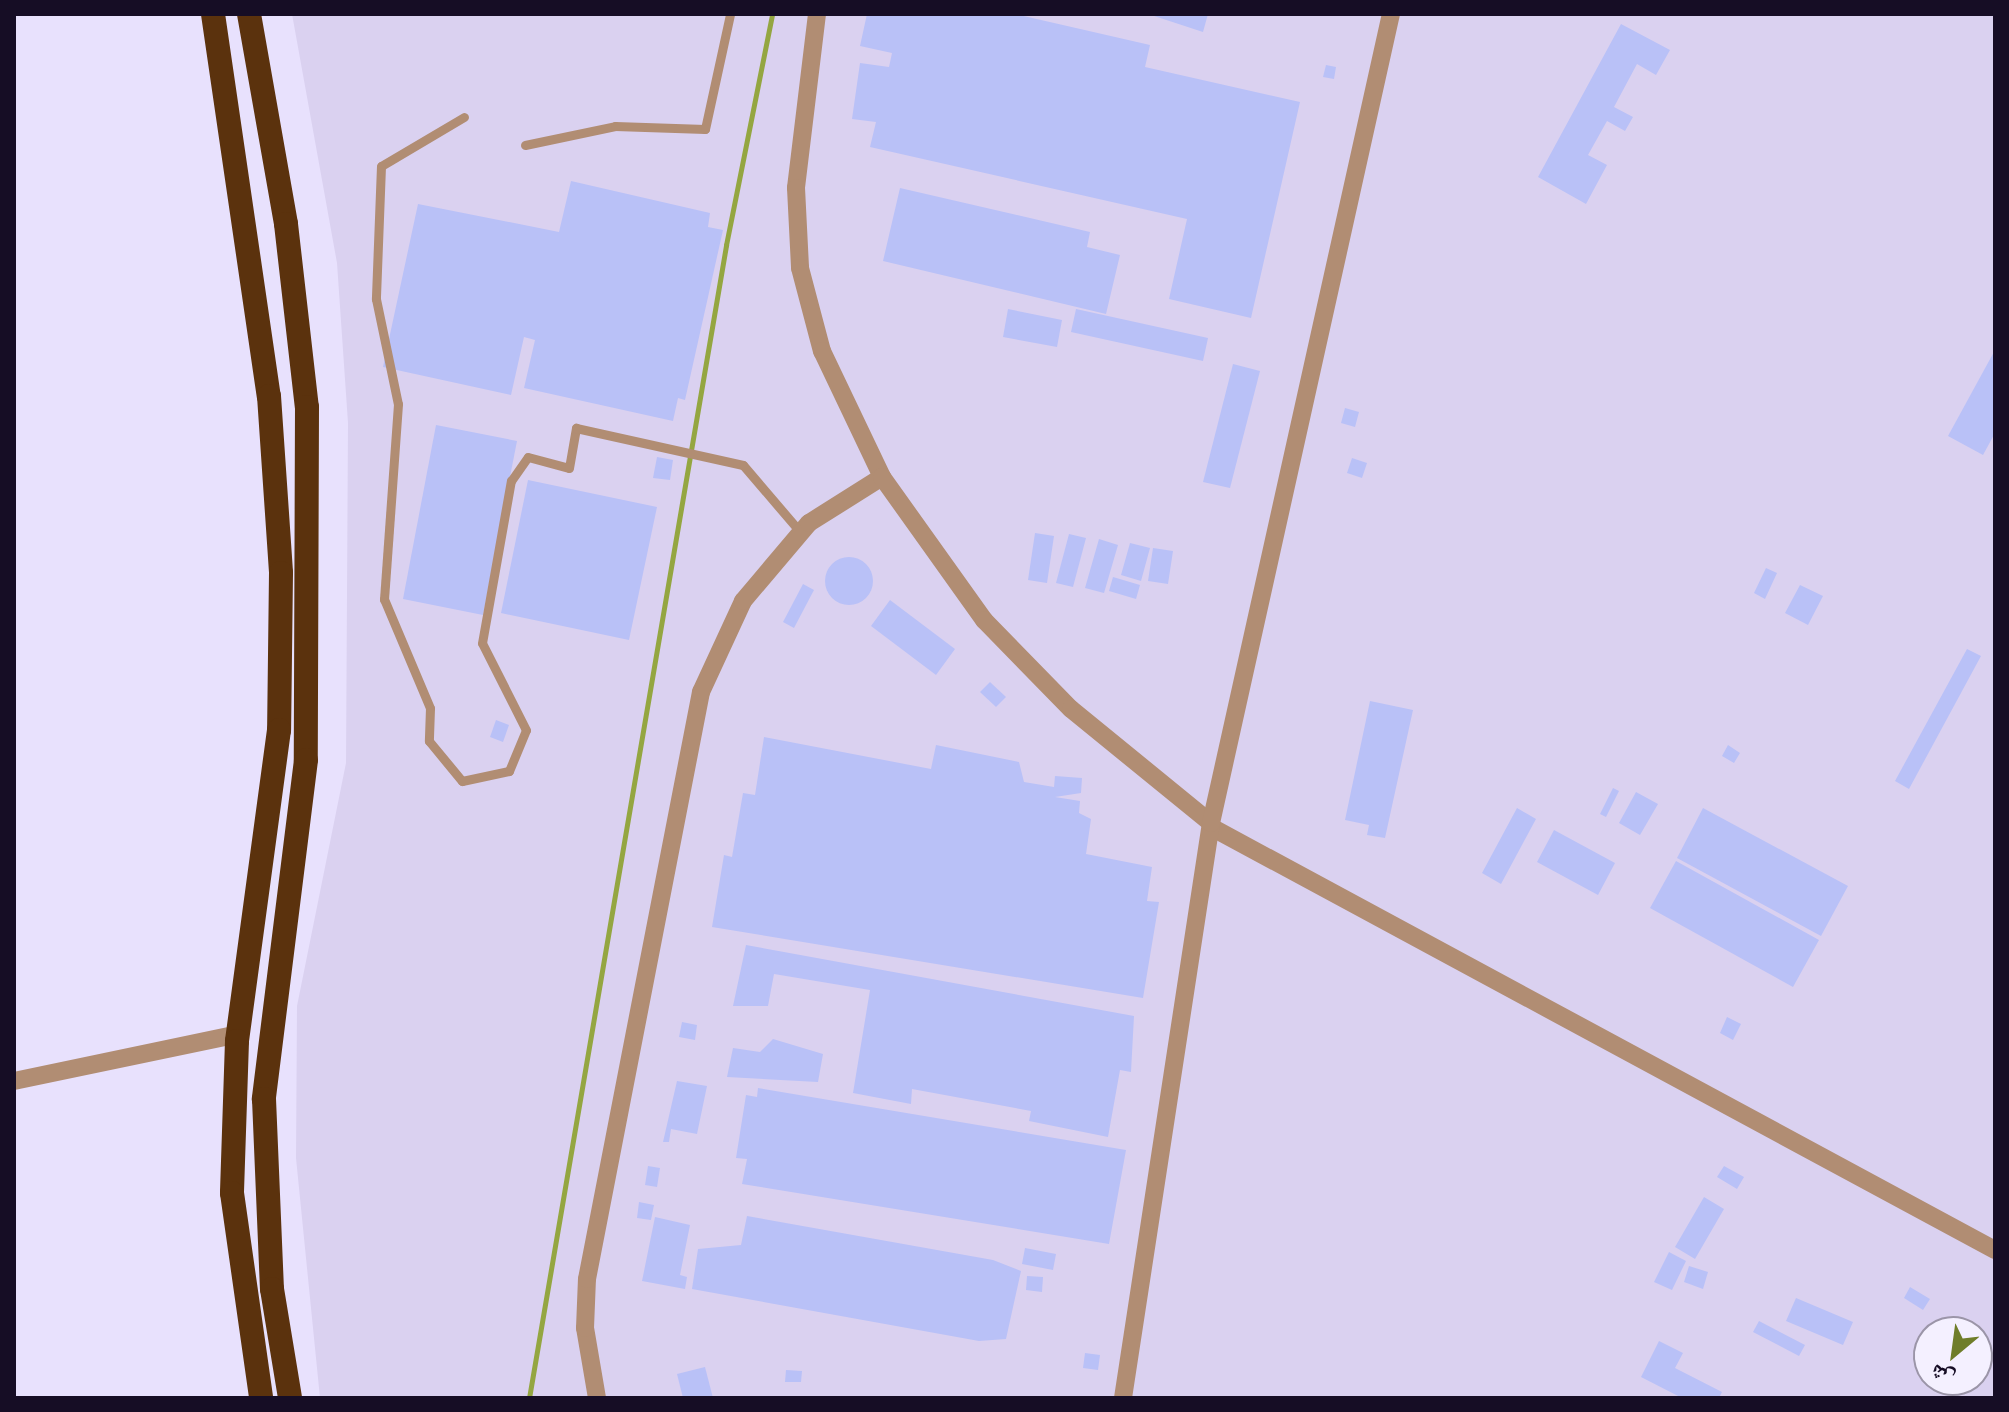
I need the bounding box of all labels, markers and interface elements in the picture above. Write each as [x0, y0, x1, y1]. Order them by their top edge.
north arrow [1913, 1316, 1993, 1396]
text: ش [1926, 1359, 1958, 1392]

